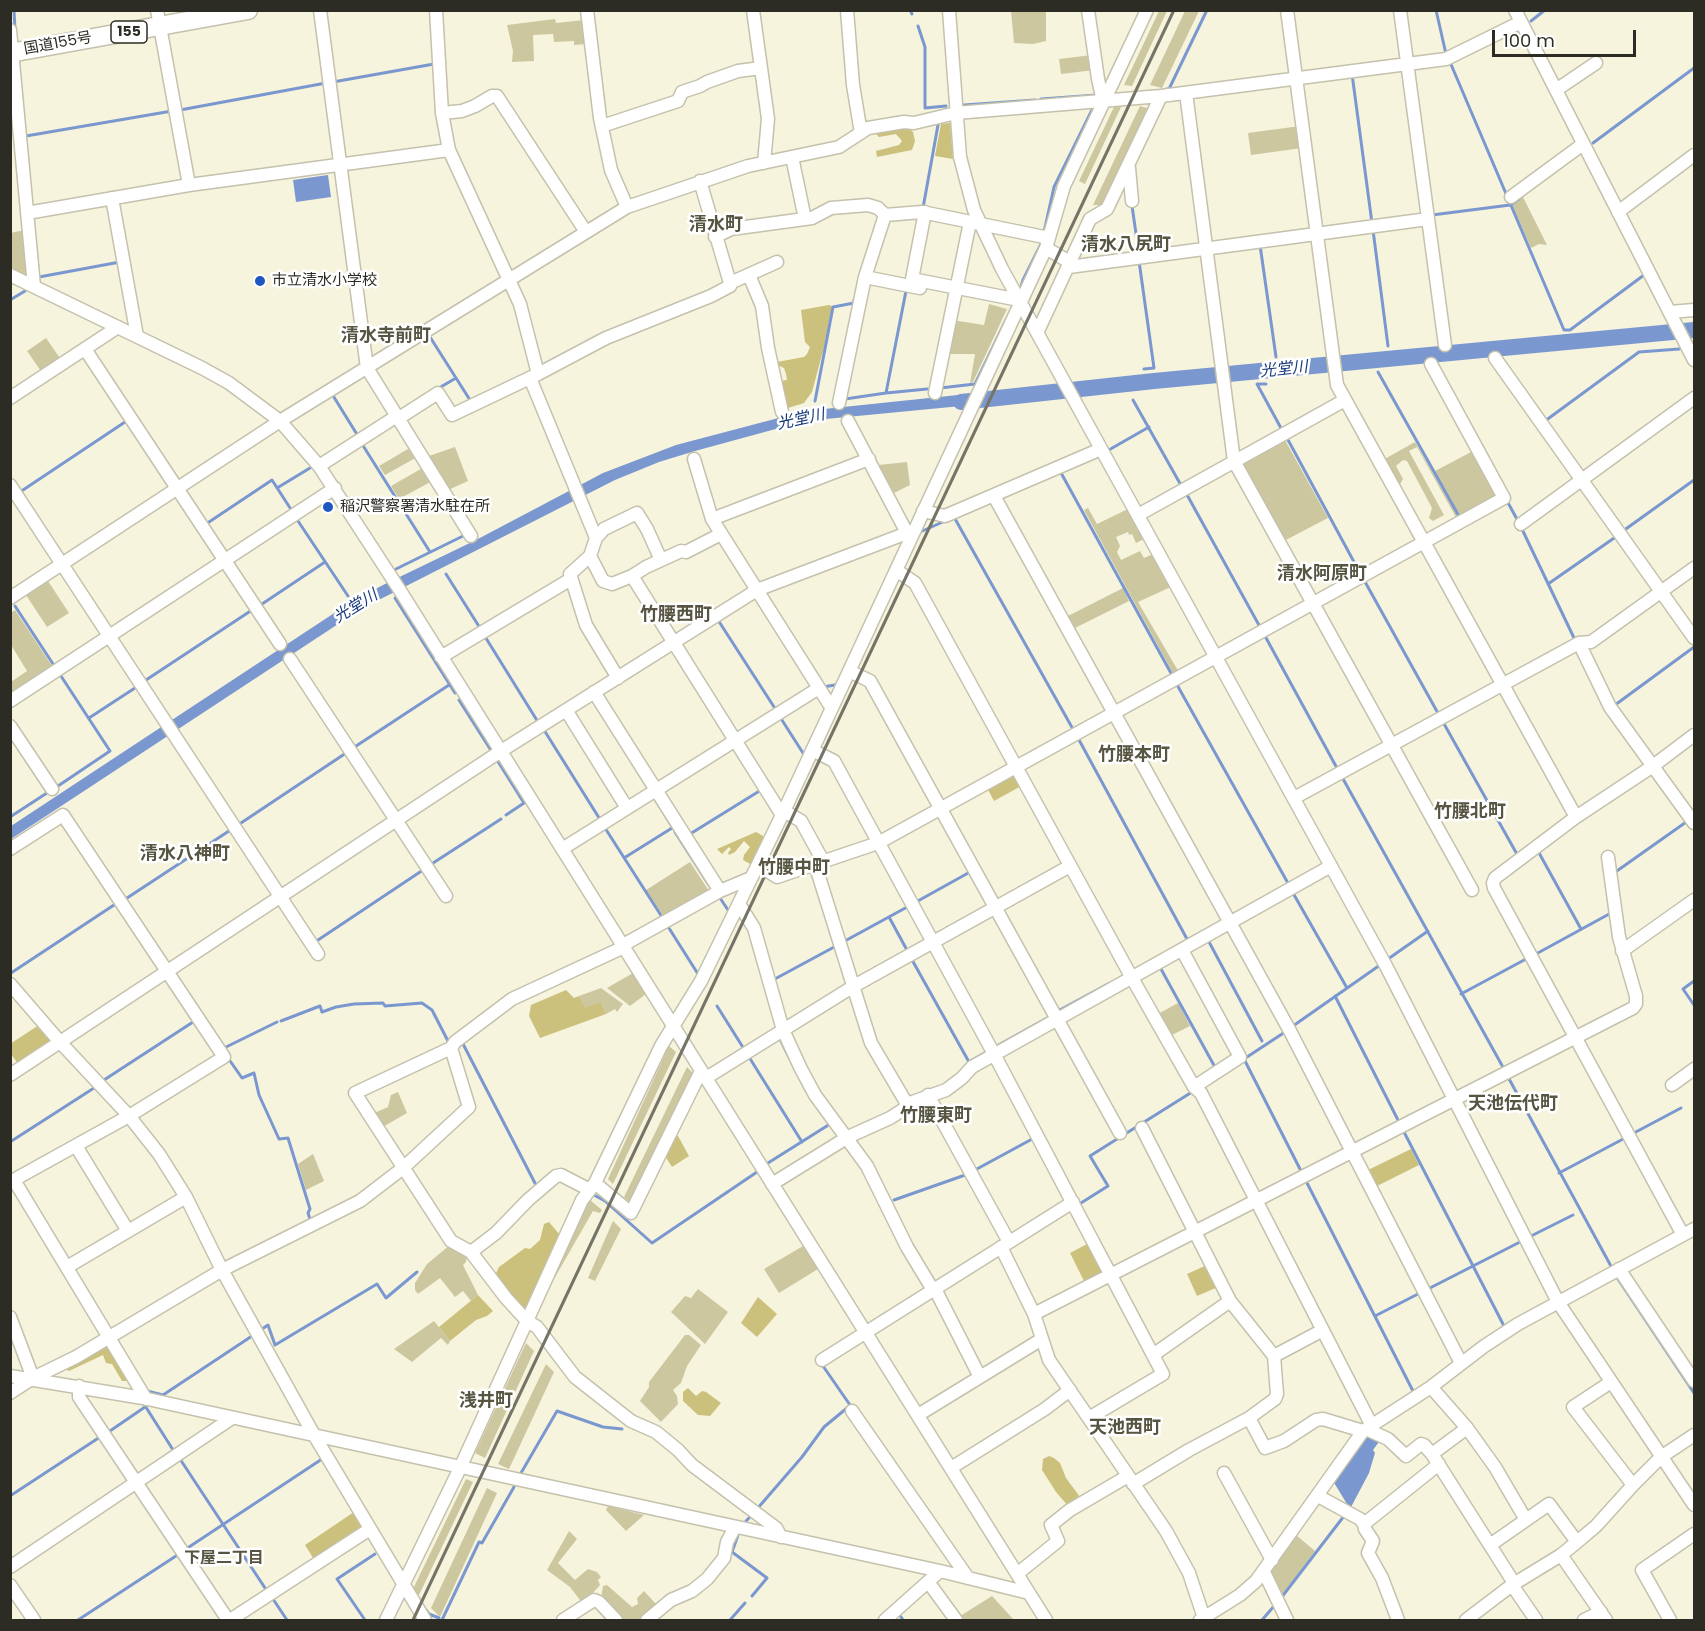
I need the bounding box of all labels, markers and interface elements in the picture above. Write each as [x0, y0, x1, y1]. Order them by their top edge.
scale bar [1495, 18, 1639, 56]
road number: 155 [111, 21, 147, 43]
text: 100 m [1503, 28, 1555, 53]
street label: 国道155号 [23, 29, 93, 59]
district label: 清水町 [689, 214, 743, 236]
district label: 清水八尻町 [1081, 234, 1171, 256]
place label: 市立清水小学校 [272, 272, 377, 290]
marker: 市立清水小学校 [253, 274, 267, 288]
district label: 清水寺前町 [341, 325, 431, 347]
water label: 光堂川 [1259, 358, 1309, 382]
water label: 光堂川 [776, 406, 826, 434]
place label: 稲沢警察署清水駐在所 [340, 498, 490, 516]
marker: 稲沢警察署清水駐在所 [321, 500, 335, 514]
district label: 清水阿原町 [1277, 563, 1367, 585]
water label: 光堂川 [331, 586, 381, 628]
district label: 竹腰西町 [640, 604, 712, 626]
district label: 竹腰本町 [1098, 744, 1170, 766]
district label: 竹腰北町 [1434, 801, 1506, 823]
district label: 清水八神町 [140, 843, 230, 865]
district label: 竹腰中町 [758, 857, 830, 879]
district label: 天池伝代町 [1468, 1093, 1558, 1115]
district label: 竹腰東町 [900, 1105, 972, 1127]
district label: 浅井町 [459, 1390, 513, 1412]
district label: 天池西町 [1089, 1417, 1161, 1439]
district label: 下屋二丁目 [184, 1549, 264, 1569]

